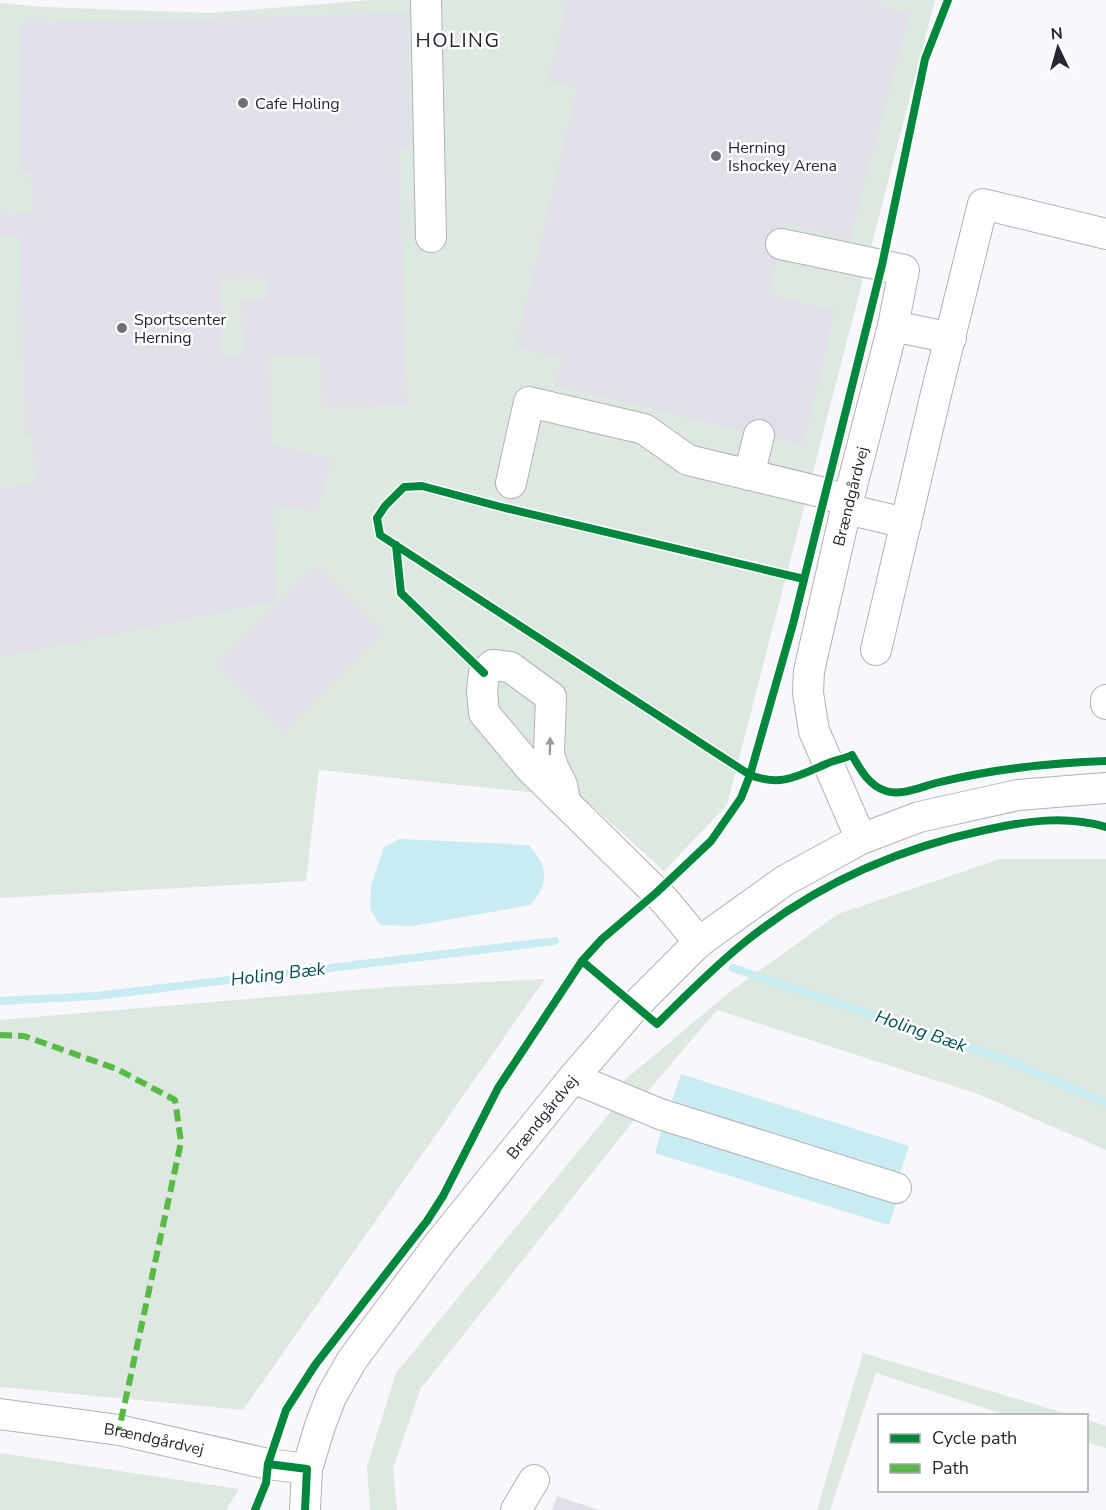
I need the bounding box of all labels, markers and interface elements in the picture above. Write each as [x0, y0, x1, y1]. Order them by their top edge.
north arrow [1028, 18, 1088, 78]
text: N [1050, 23, 1064, 46]
district label: HOLING [416, 27, 500, 54]
place label: Cafe Holing [255, 93, 340, 115]
marker: Cafe Holing [236, 96, 250, 110]
place label: Herning Ishockey Arena [728, 137, 837, 177]
marker: Herning Ishockey Arena [709, 149, 723, 163]
place label: Sportscenter Herning [134, 309, 226, 349]
marker: Sportscenter Herning [115, 321, 129, 335]
street label: Brændgårdvej [828, 444, 874, 548]
one-way arrow [545, 736, 555, 755]
water label: Holing Bæk [229, 956, 328, 992]
water label: Holing Bæk [872, 1004, 971, 1058]
street label: Brændgårdvej [502, 1071, 583, 1164]
legend [878, 1414, 1088, 1492]
street label: Brændgårdvej [102, 1418, 206, 1461]
text: Cycle path [932, 1426, 1017, 1450]
text: Path [932, 1456, 969, 1480]

